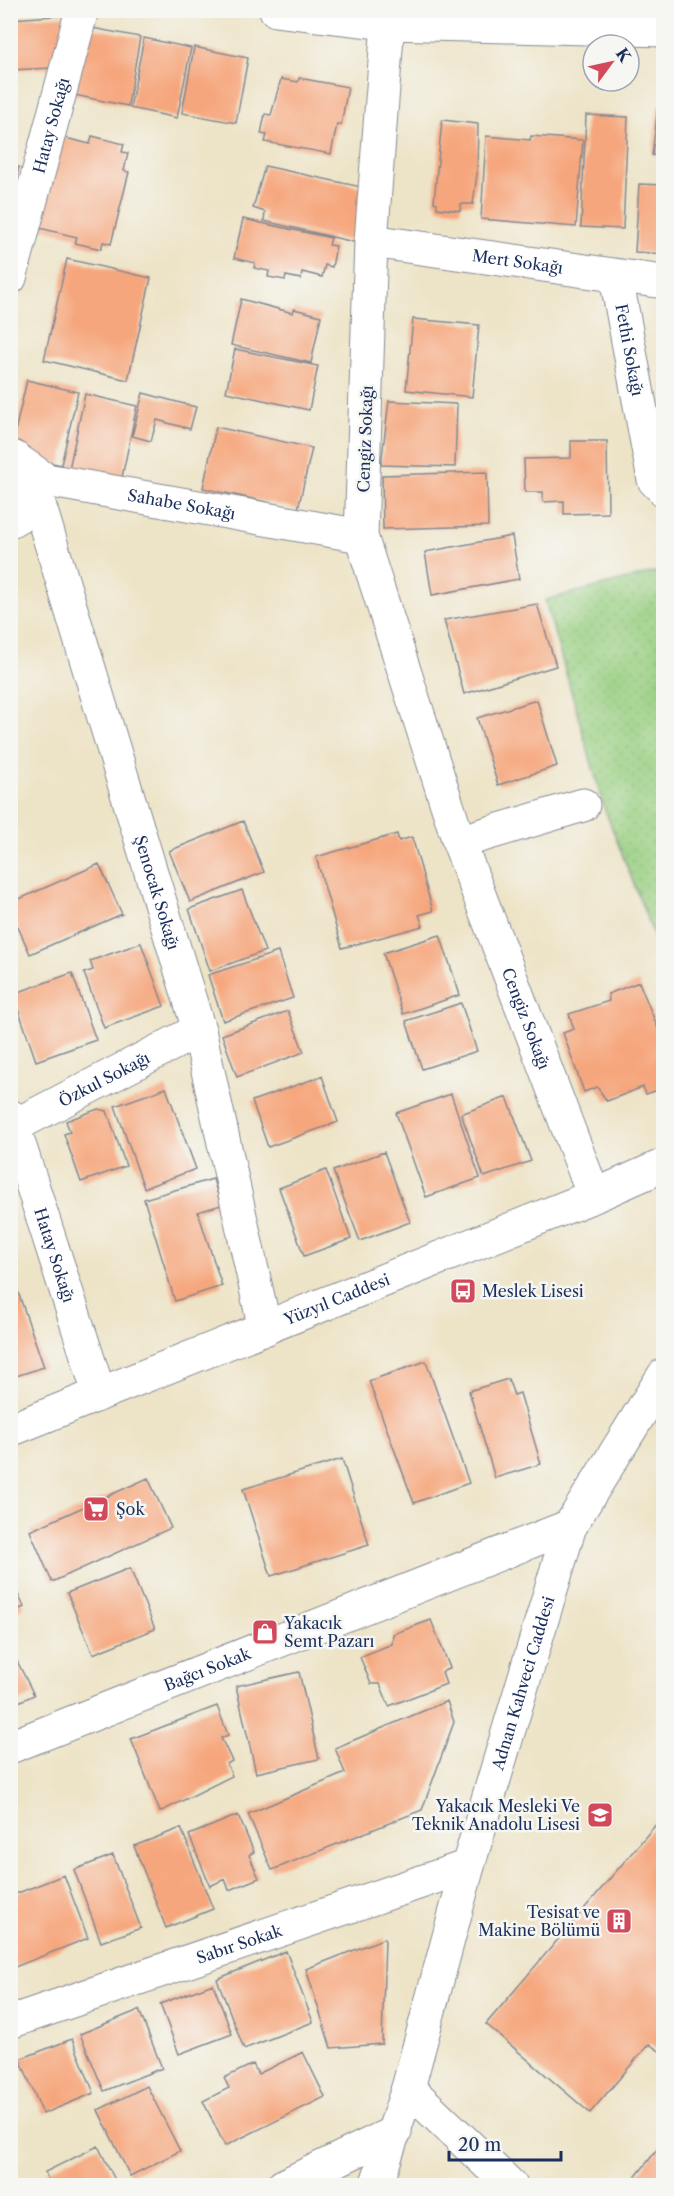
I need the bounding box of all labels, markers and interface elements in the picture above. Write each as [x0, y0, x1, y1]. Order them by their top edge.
north arrow [581, 33, 641, 93]
text: K [612, 44, 636, 67]
street label: Hatay Sokağı [29, 75, 73, 176]
street label: Mert Sokağı [471, 245, 564, 278]
street label: Fethi Sokağı [611, 302, 648, 398]
street label: Cengiz Sokağı [353, 385, 377, 493]
street label: Sahabe Sokağı [126, 485, 237, 524]
street label: Şenocak Sokağı [130, 833, 184, 952]
street label: Cengiz Sokağı [498, 965, 555, 1072]
street label: Özkul Sokağı [55, 1047, 153, 1111]
street label: Hatay Sokağı [30, 1205, 79, 1305]
street label: Yüzyıl Caddesi [280, 1269, 393, 1330]
bus stop icon: Meslek Lisesi [448, 1276, 478, 1306]
place label: Meslek Lisesi [482, 1281, 584, 1301]
supermarket icon: Şok [81, 1494, 111, 1524]
place label: Şok [116, 1499, 145, 1519]
street label: Adnan Kahveci Caddesi [487, 1594, 558, 1773]
place label: Yakacık Semt Pazarı [283, 1613, 375, 1651]
shop icon: Yakacık Semt Pazarı [250, 1617, 280, 1647]
street label: Bağcı Sokak [161, 1643, 254, 1695]
place label: Yakacık Mesleki Ve Teknik Anadolu Lisesi [412, 1796, 580, 1834]
school or university icon: Yakacık Mesleki Ve Teknik Anadolu Lisesi [585, 1800, 615, 1830]
place label: Tesisat ve Makine Bölümü [478, 1902, 600, 1940]
building icon: Tesisat ve Makine Bölümü [604, 1906, 634, 1936]
street label: Sabır Sokak [194, 1920, 285, 1968]
scale bar [449, 2124, 562, 2162]
text: 20 m [458, 2134, 502, 2156]

